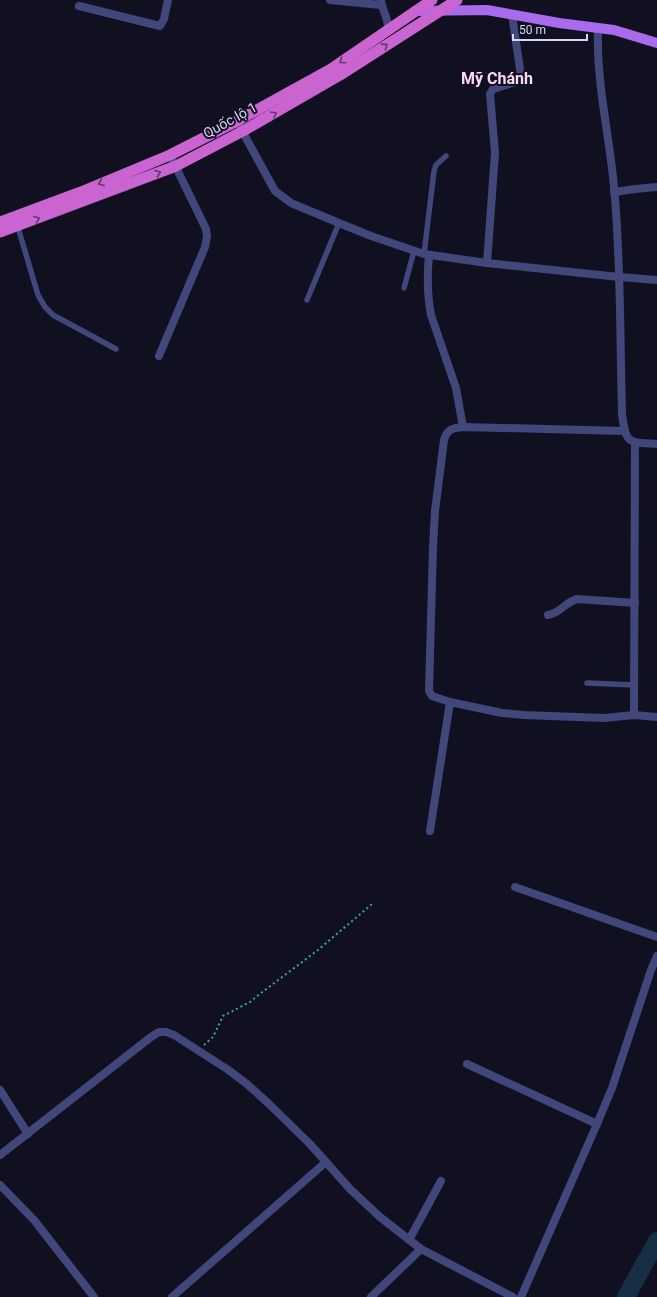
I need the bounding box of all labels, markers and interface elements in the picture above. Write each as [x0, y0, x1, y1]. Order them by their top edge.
scale bar [513, 16, 587, 42]
text: 50 m [519, 23, 546, 37]
one-way arrow [381, 43, 388, 51]
one-way arrow [339, 57, 346, 64]
district label: Mỹ Chánh [461, 69, 533, 88]
street label: Quốc lộ 1 [200, 99, 260, 141]
one-way arrow [270, 111, 277, 118]
one-way arrow [155, 169, 162, 178]
one-way arrow [98, 178, 106, 186]
one-way arrow [33, 216, 40, 224]

